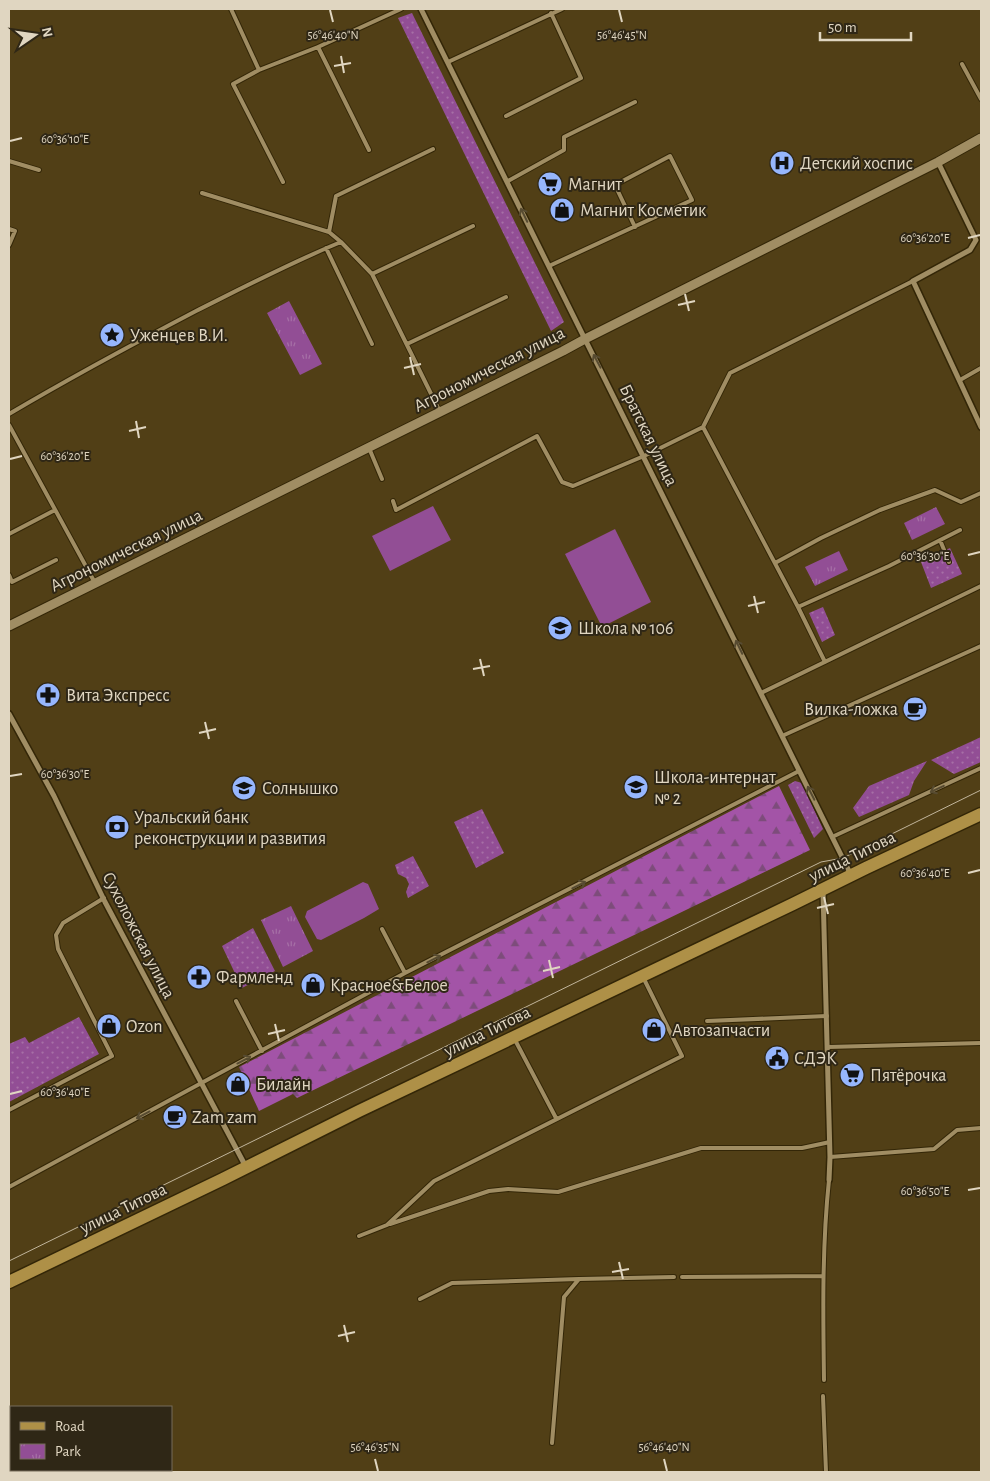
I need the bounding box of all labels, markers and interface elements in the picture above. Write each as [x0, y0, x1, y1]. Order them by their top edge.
north arrow [10, 10, 60, 60]
scale bar [820, 10, 911, 42]
text: 50 m [828, 20, 857, 35]
text: N [39, 26, 55, 39]
text: 56°46'40"N [307, 29, 359, 41]
text: 56°46'45"N [597, 29, 647, 41]
text: 60°36'10"E [41, 133, 89, 145]
hospital icon: Детский хоспис [769, 150, 795, 176]
place label: Детский хоспис [800, 155, 913, 173]
supermarket icon: Магнит [537, 171, 563, 197]
place label: Магнит [568, 176, 623, 194]
shop icon: Магнит Косметик [549, 197, 575, 223]
place label: Магнит Косметик [580, 202, 707, 220]
one-way arrow [519, 208, 528, 223]
text: 60°36'20"E [900, 232, 950, 244]
place icon: Уженцев В.И. [99, 322, 125, 348]
street label: Агрономическая улица [411, 324, 568, 416]
place label: Уженцев В.И. [130, 327, 228, 345]
one-way arrow [591, 354, 601, 368]
street label: Братская улица [616, 382, 681, 489]
text: 60°36'20"E [40, 450, 90, 462]
street label: Агрономическая улица [48, 506, 205, 596]
text: 60°36'30"E [901, 550, 949, 562]
school or university icon: Школа № 106 [547, 615, 573, 641]
place label: Школа № 106 [578, 620, 674, 638]
one-way arrow [733, 640, 743, 655]
pharmacy icon: Вита Экспресс [35, 682, 61, 708]
place label: Вита Экспресс [66, 687, 170, 705]
cafe icon: Вилка-ложка [902, 696, 928, 722]
place label: Вилка-ложка [804, 701, 898, 719]
text: 60°36'30"E [41, 768, 89, 780]
place label: Школа-интернат № 2 [654, 769, 776, 808]
school or university icon: Школа-интернат № 2 [623, 774, 649, 800]
school or university icon: Солнышко [231, 775, 257, 801]
place label: Солнышко [262, 780, 338, 798]
one-way arrow [930, 784, 945, 794]
one-way arrow [806, 786, 815, 801]
place label: Уральский банк реконструкции и развития [134, 808, 326, 848]
bank icon: Уральский банк реконструкции и развития [104, 814, 130, 840]
street label: улица Титова [805, 828, 899, 886]
text: 60°36'40"E [900, 867, 950, 879]
street label: Сухоложская улица [98, 869, 178, 1002]
one-way arrow [571, 880, 586, 890]
one-way arrow [426, 954, 441, 963]
pharmacy icon: Фармленд [186, 964, 212, 990]
place label: Фармленд [216, 969, 293, 987]
shop icon: Красное&Белое [300, 972, 326, 998]
place label: Красное&Белое [330, 977, 448, 995]
street label: улица Титова [440, 1003, 534, 1061]
shop icon: Ozon [96, 1013, 122, 1039]
shop icon: Автозапчасти [641, 1017, 667, 1043]
place label: Ozon [126, 1018, 163, 1036]
place label: Автозапчасти [672, 1022, 770, 1040]
public building icon: СДЭК [764, 1045, 790, 1071]
place label: СДЭК [794, 1050, 837, 1068]
one-way arrow [237, 1055, 252, 1065]
supermarket icon: Пятёрочка [839, 1062, 865, 1088]
place label: Пятёрочка [870, 1067, 947, 1085]
shop icon: Билайн [225, 1071, 251, 1097]
place label: Билайн [256, 1076, 311, 1094]
text: 60°36'40"E [40, 1086, 90, 1098]
cafe icon: Zam zam [162, 1104, 188, 1130]
place label: Zam zam [192, 1109, 257, 1127]
one-way arrow [136, 1110, 151, 1120]
street label: улица Титова [76, 1180, 170, 1238]
text: 60°36'50"E [901, 1185, 949, 1197]
legend [10, 1406, 172, 1471]
text: Road [55, 1419, 85, 1434]
text: 56°46'35"N [350, 1441, 400, 1453]
text: 56°46'40"N [638, 1441, 690, 1453]
text: Park [55, 1444, 81, 1459]

